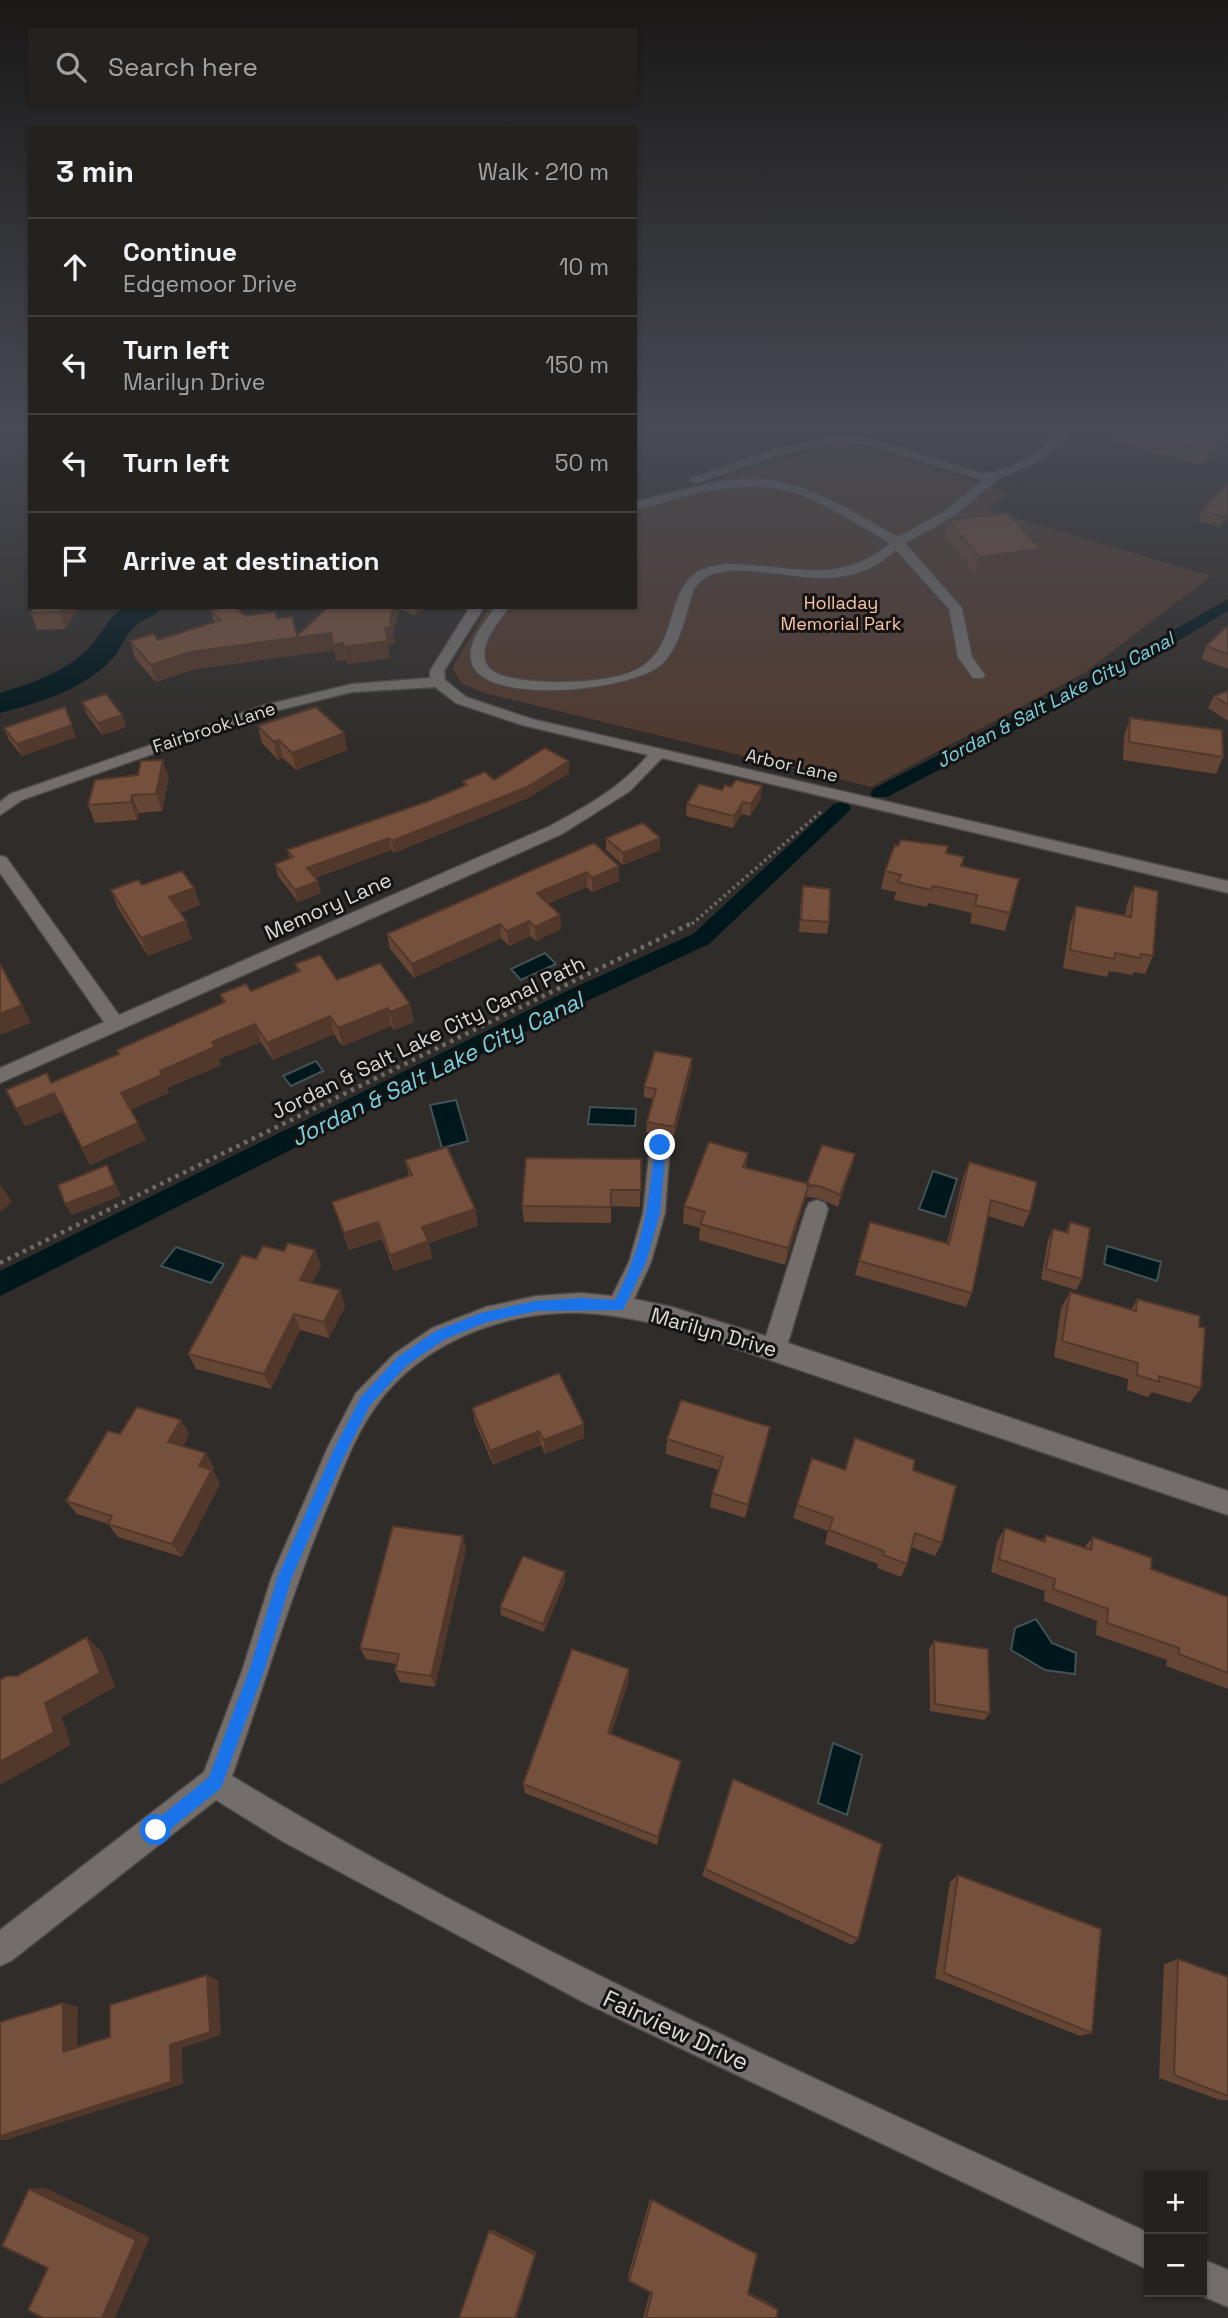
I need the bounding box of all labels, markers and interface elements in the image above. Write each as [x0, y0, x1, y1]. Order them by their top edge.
search box [28, 28, 637, 105]
icon: search [52, 48, 90, 86]
text: Search here [108, 50, 258, 84]
text: 3 min [56, 152, 134, 191]
text: Walk · 210 m [478, 157, 609, 187]
text: Continue [123, 235, 237, 269]
icon: ahead [56, 248, 94, 286]
text: 10 m [559, 252, 609, 282]
text: Edgemoor Drive [123, 269, 297, 299]
text: Turn left [123, 333, 230, 367]
icon: left [56, 346, 94, 384]
text: 150 m [545, 350, 609, 380]
text: Marilyn Drive [123, 367, 265, 397]
icon: left [56, 444, 94, 482]
text: Turn left [123, 446, 230, 480]
text: 50 m [555, 448, 609, 478]
icon: arrive [56, 542, 94, 580]
text: Arrive at destination [123, 544, 380, 578]
park label: Holladay Memorial Park [781, 591, 902, 635]
water label: Jordan & Salt Lake City Canal [932, 625, 1180, 773]
street label: Fairbrook Lane [150, 696, 278, 758]
street label: Arbor Lane [744, 743, 840, 787]
street label: Memory Lane [260, 866, 396, 946]
street label: Jordan & Salt Lake City Canal Path [267, 950, 589, 1124]
water label: Jordan & Salt Lake City Canal [286, 986, 588, 1152]
route end [644, 1129, 675, 1160]
street label: Marilyn Drive [648, 1301, 780, 1363]
route start [140, 1814, 171, 1845]
street label: Fairview Drive [598, 1983, 754, 2077]
map controls [1144, 2171, 1207, 2297]
button: + [1144, 2171, 1207, 2234]
button: − [1144, 2234, 1207, 2297]

